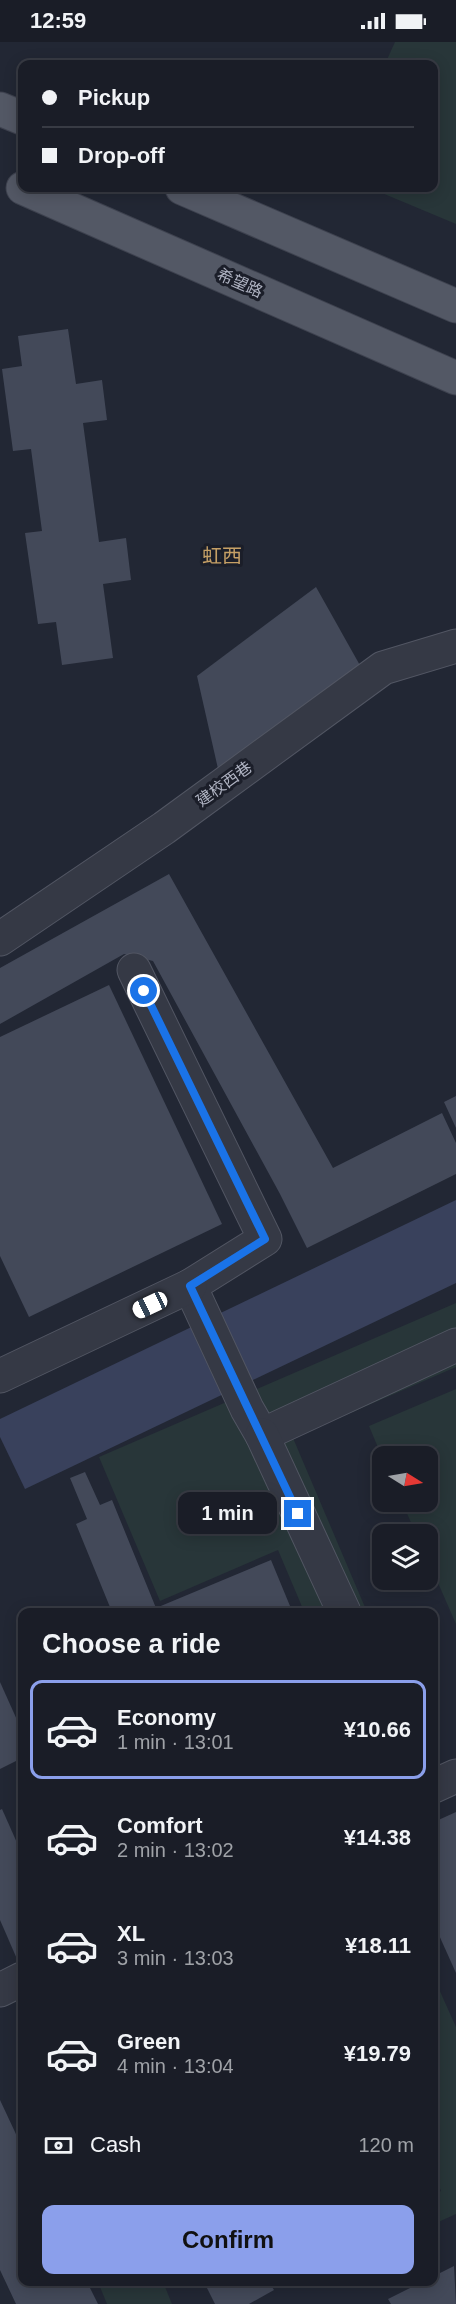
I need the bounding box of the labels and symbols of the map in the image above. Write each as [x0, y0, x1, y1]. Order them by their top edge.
street label: 希望路 [215, 265, 265, 301]
district label: 虹西 [202, 545, 242, 567]
street label: 建校西巷 [193, 758, 255, 810]
route start [130, 977, 157, 1004]
car [130, 1289, 170, 1321]
north arrow [372, 1446, 438, 1512]
callout: 1 min [178, 1493, 277, 1535]
route end [284, 1500, 311, 1527]

